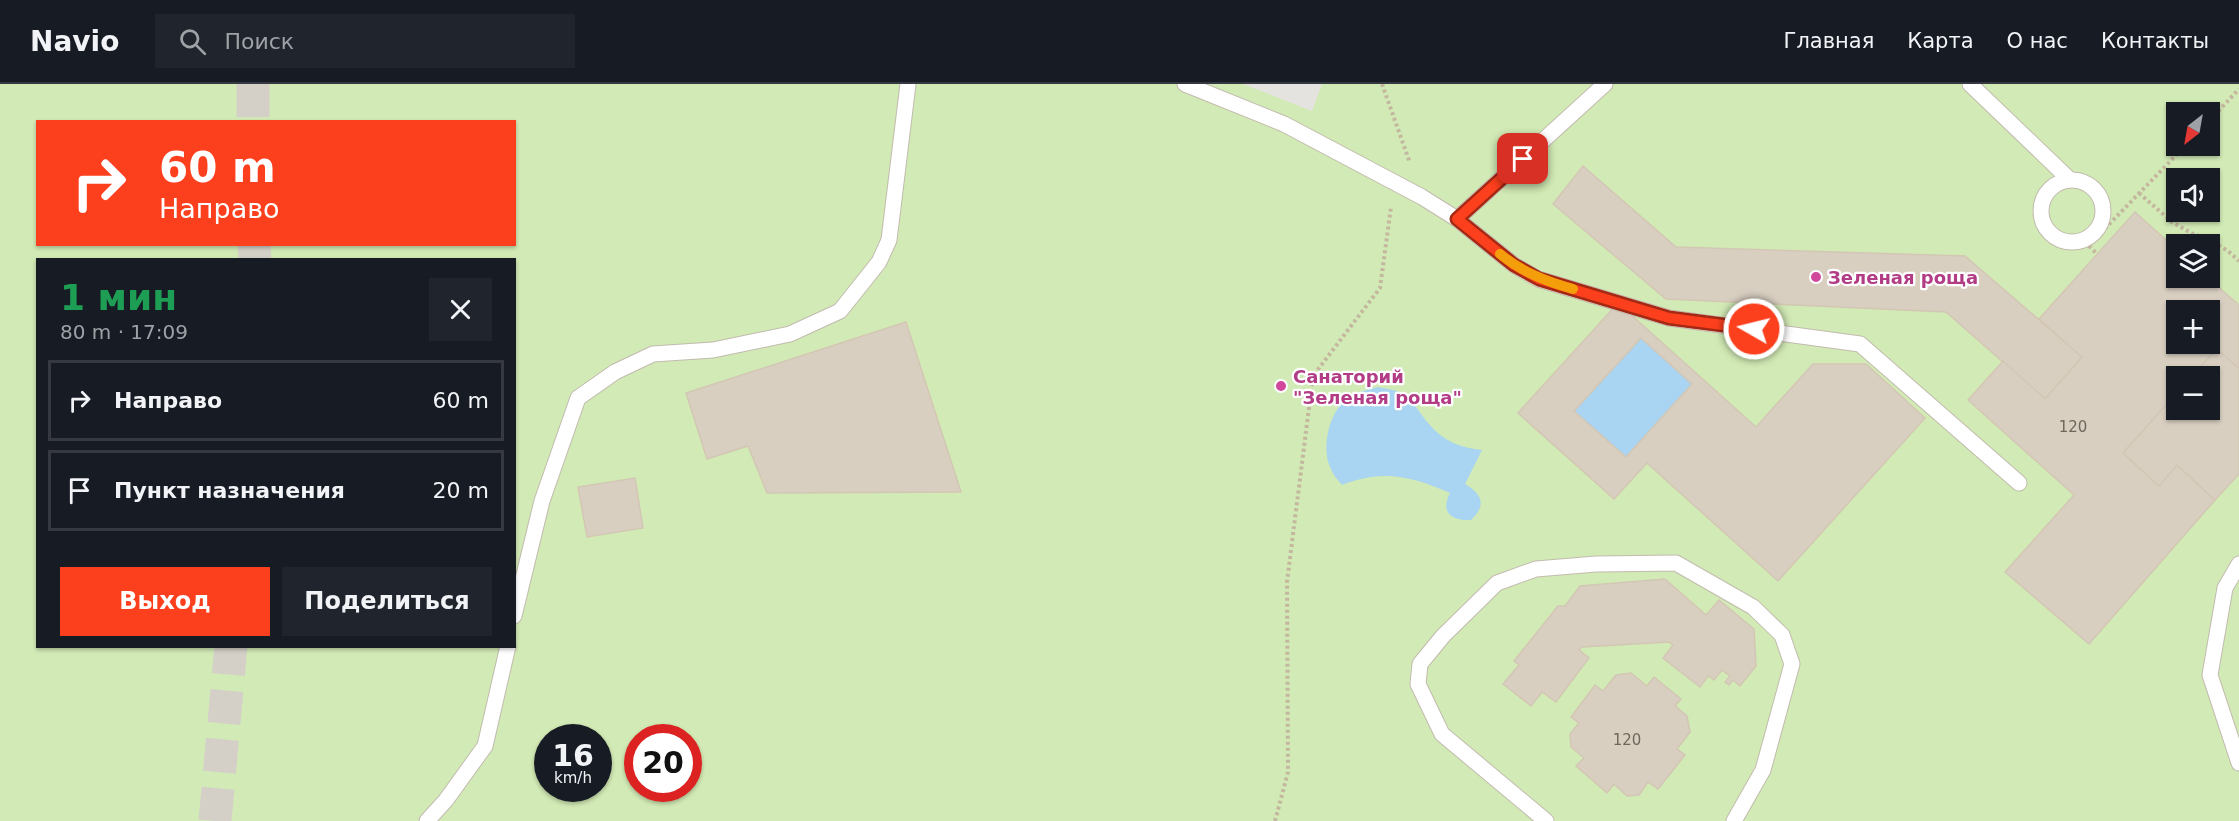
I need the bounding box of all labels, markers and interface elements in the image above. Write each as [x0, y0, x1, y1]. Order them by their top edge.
search box [155, 14, 575, 68]
text: Navio [30, 25, 119, 58]
icon: search [176, 25, 209, 58]
text: Поиск [224, 29, 294, 54]
text: Главная [1784, 29, 1874, 53]
text: Карта [1907, 29, 1974, 53]
text: О нас [2007, 29, 2068, 53]
text: Контакты [2101, 29, 2209, 53]
north arrow [2166, 102, 2220, 156]
map controls [2166, 102, 2220, 420]
pin [1497, 133, 1548, 184]
icon: arrive [1506, 142, 1539, 175]
text: 60 m [159, 143, 276, 192]
icon: right [60, 144, 138, 222]
button: sound [2166, 168, 2220, 222]
text: Направо [159, 193, 280, 224]
button: layers [2166, 234, 2220, 288]
place label: Зеленая роща [1828, 267, 1978, 288]
marker: Зеленая роща [1809, 270, 1823, 284]
text: 1 мин [60, 277, 177, 318]
button: close [429, 278, 492, 341]
position arrow [1722, 297, 1786, 361]
button: + [2166, 300, 2220, 354]
text: 80 m · 17:09 [60, 320, 188, 344]
place label: Санаторий "Зеленая роща" [1293, 366, 1462, 408]
button: − [2166, 366, 2220, 420]
marker: Санаторий "Зеленая роща" [1274, 379, 1288, 393]
icon: right [63, 384, 96, 417]
text: Направо [114, 388, 222, 413]
text: 60 m [433, 388, 489, 413]
house number: 120 [2059, 418, 2087, 436]
icon: arrive [63, 474, 96, 507]
text: Пункт назначения [114, 478, 345, 503]
text: 20 m [433, 478, 489, 503]
button: Выход [60, 567, 270, 636]
button: Поделиться [282, 567, 492, 636]
speed limit sign: 20 [624, 724, 702, 802]
house number: 120 [1613, 731, 1641, 749]
text: 16 [552, 738, 594, 773]
text: km/h [554, 769, 592, 787]

